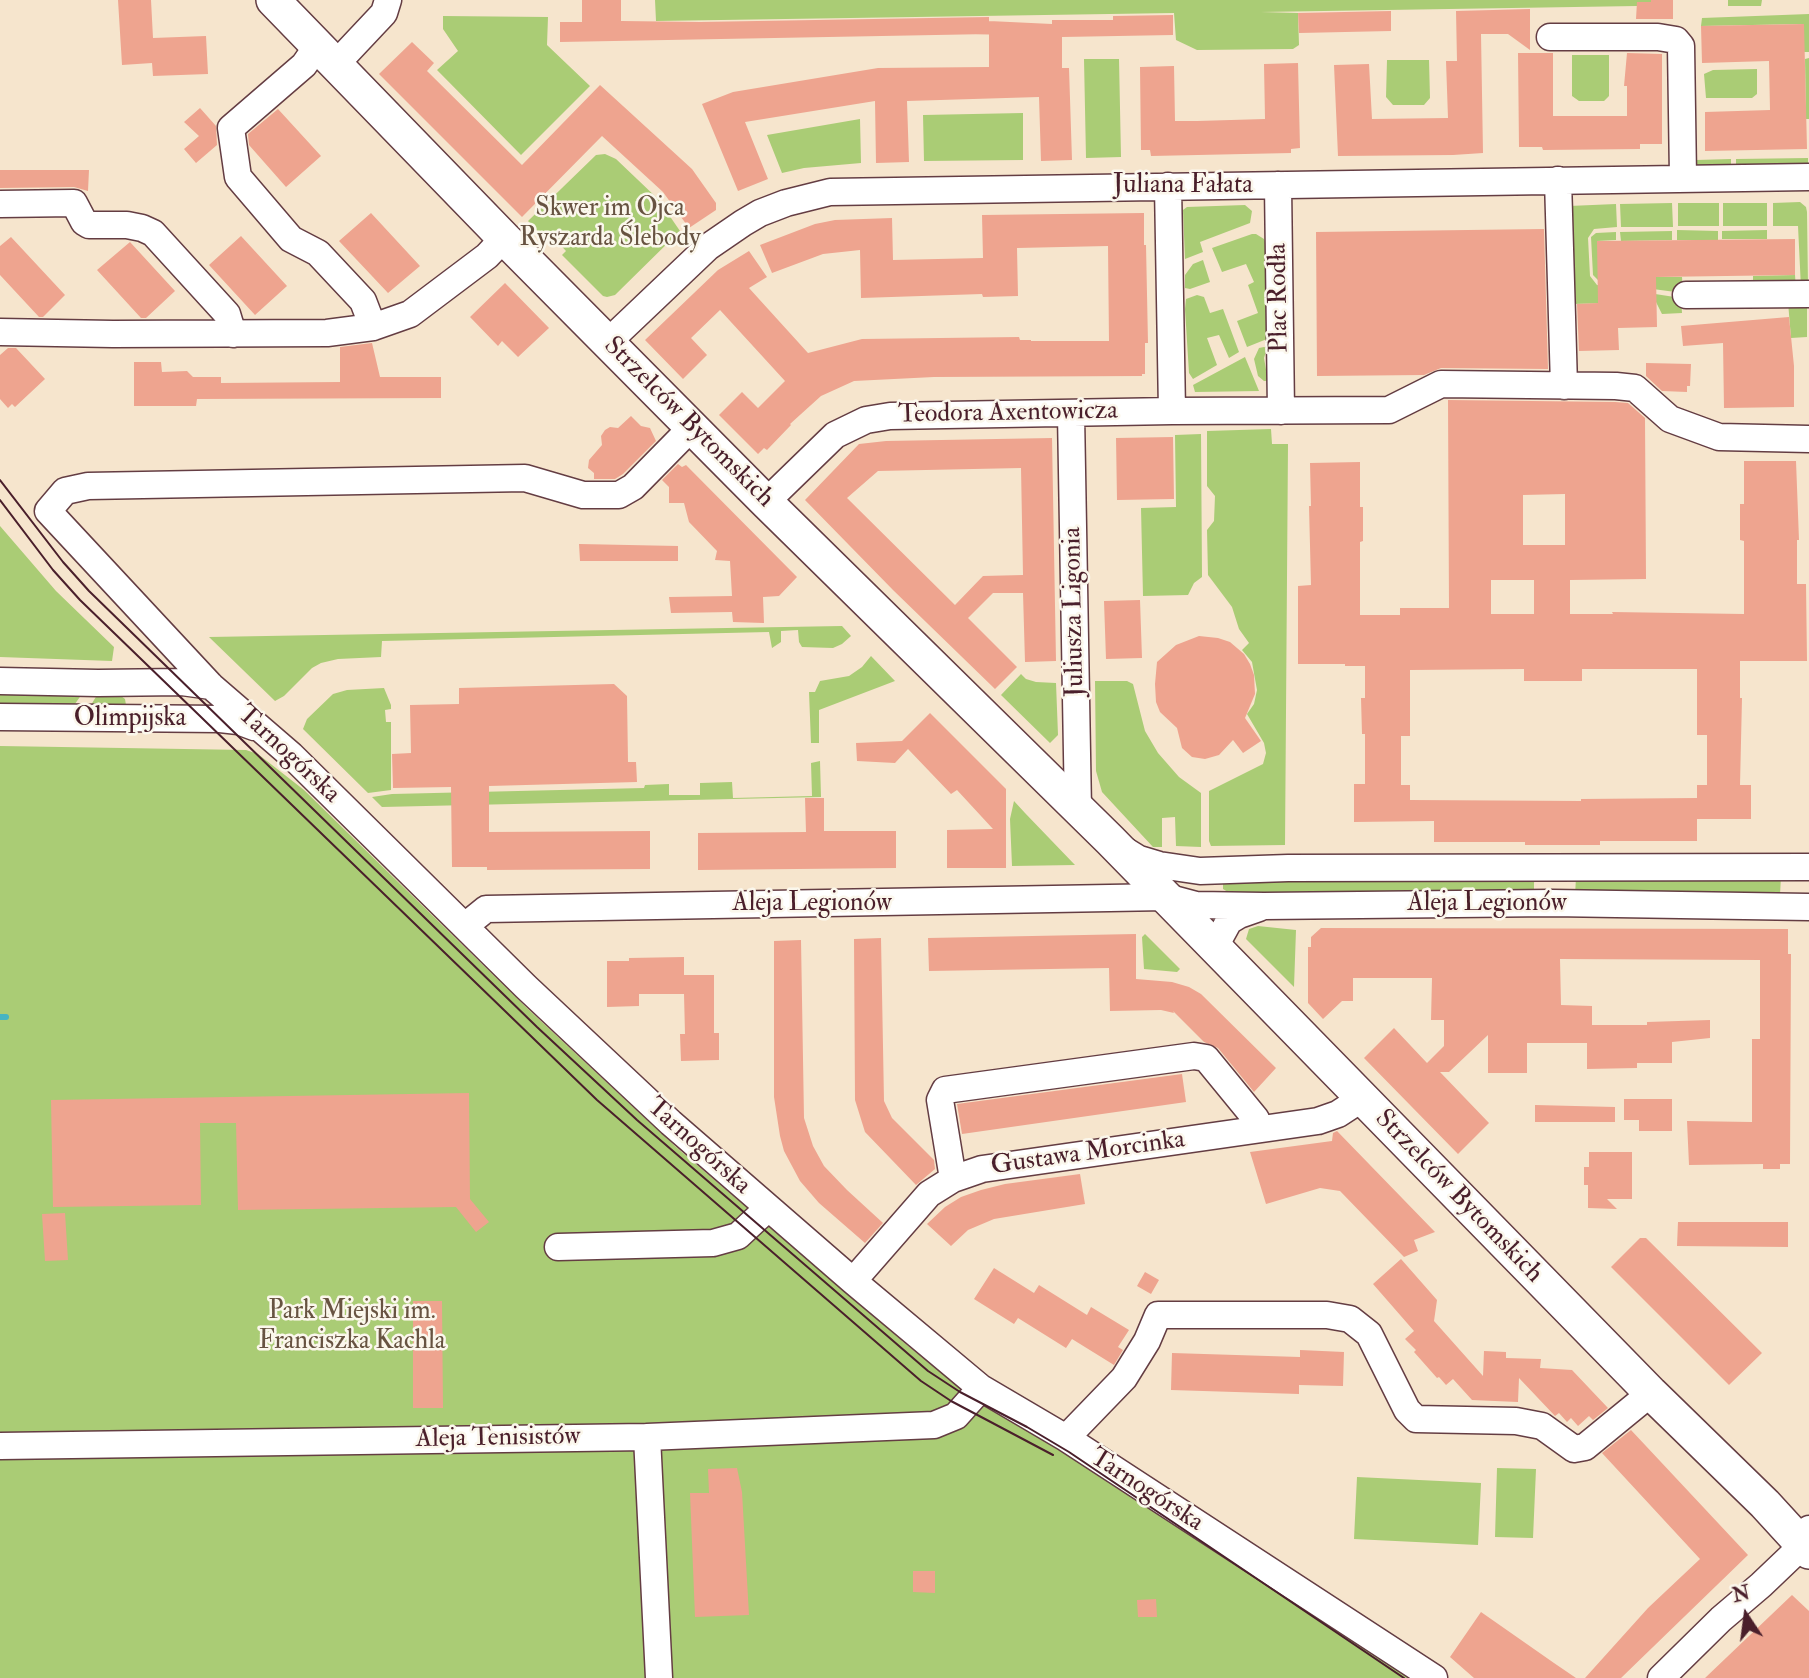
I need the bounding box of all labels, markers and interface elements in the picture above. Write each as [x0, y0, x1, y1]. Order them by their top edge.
street label: Juliana Fałata [1113, 170, 1253, 202]
park label: Skwer im Ojca Ryszarda Ślebody [519, 193, 701, 255]
street label: Plac Rodła [1263, 243, 1297, 353]
street label: Strzelców Bytomskich [596, 331, 780, 515]
street label: Teodora Axentowicza [898, 396, 1118, 432]
street label: Juliusza Ligonia [1058, 527, 1092, 697]
street label: Tarnogórska [230, 699, 346, 811]
street label: Olimpijska [74, 703, 186, 735]
street label: Aleja Legionów [732, 888, 892, 920]
street label: Aleja Legionów [1407, 888, 1567, 920]
street label: Tarnogórska [639, 1092, 757, 1202]
street label: Strzelców Bytomskich [1367, 1104, 1549, 1290]
street label: Gustawa Morcinka [989, 1125, 1187, 1183]
park label: Park Miejski im. Franciszka Kachla [259, 1296, 445, 1358]
street label: Aleja Tenisistów [415, 1422, 581, 1456]
street label: Tarnogórska [1083, 1443, 1209, 1539]
north arrow [1711, 1580, 1781, 1650]
text: N [1730, 1581, 1752, 1608]

